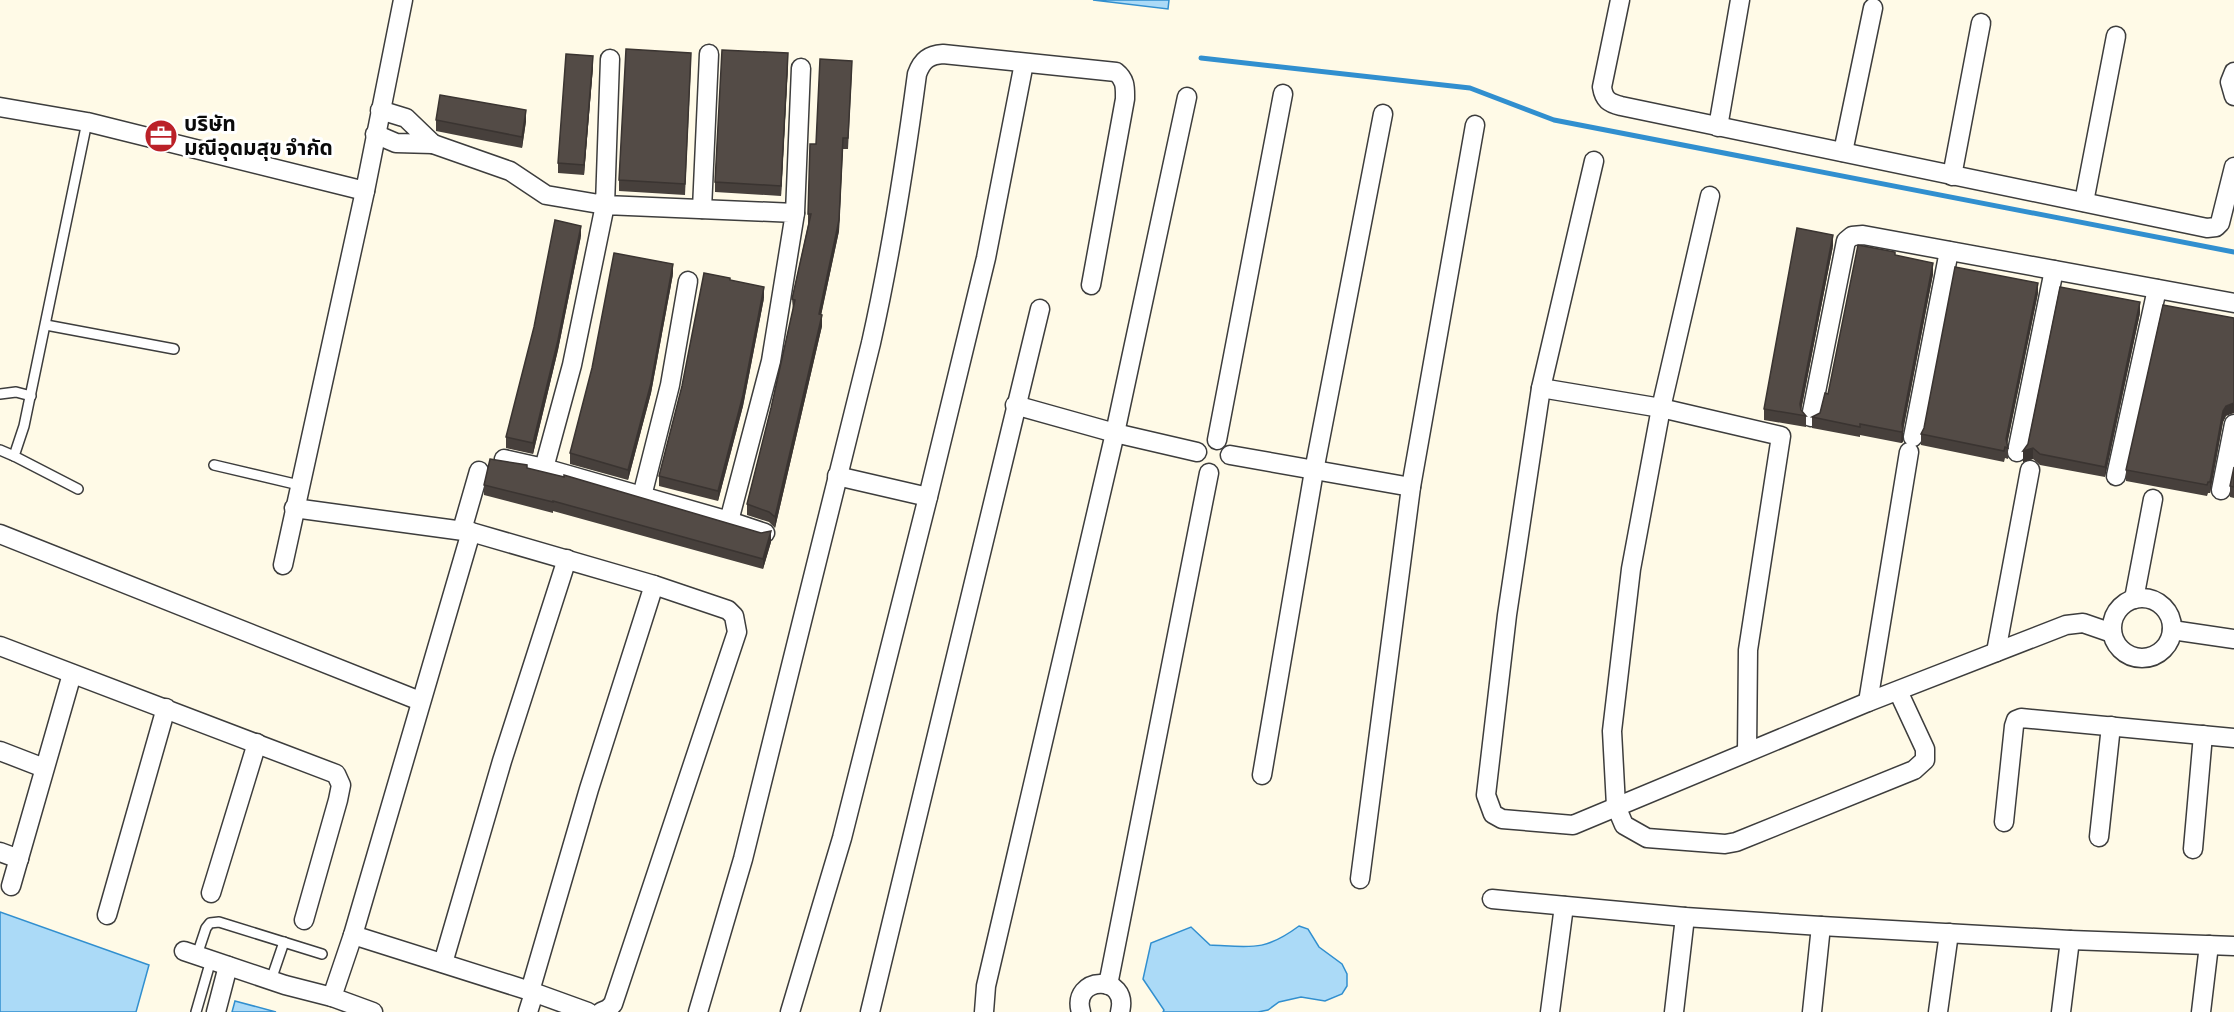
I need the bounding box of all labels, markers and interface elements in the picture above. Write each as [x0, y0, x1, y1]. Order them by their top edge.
place label: บริษัท มณีอุดมสุข จำกัด [184, 111, 333, 161]
office icon: บริษัท มณีอุดมสุข จำกัด [143, 118, 179, 154]

